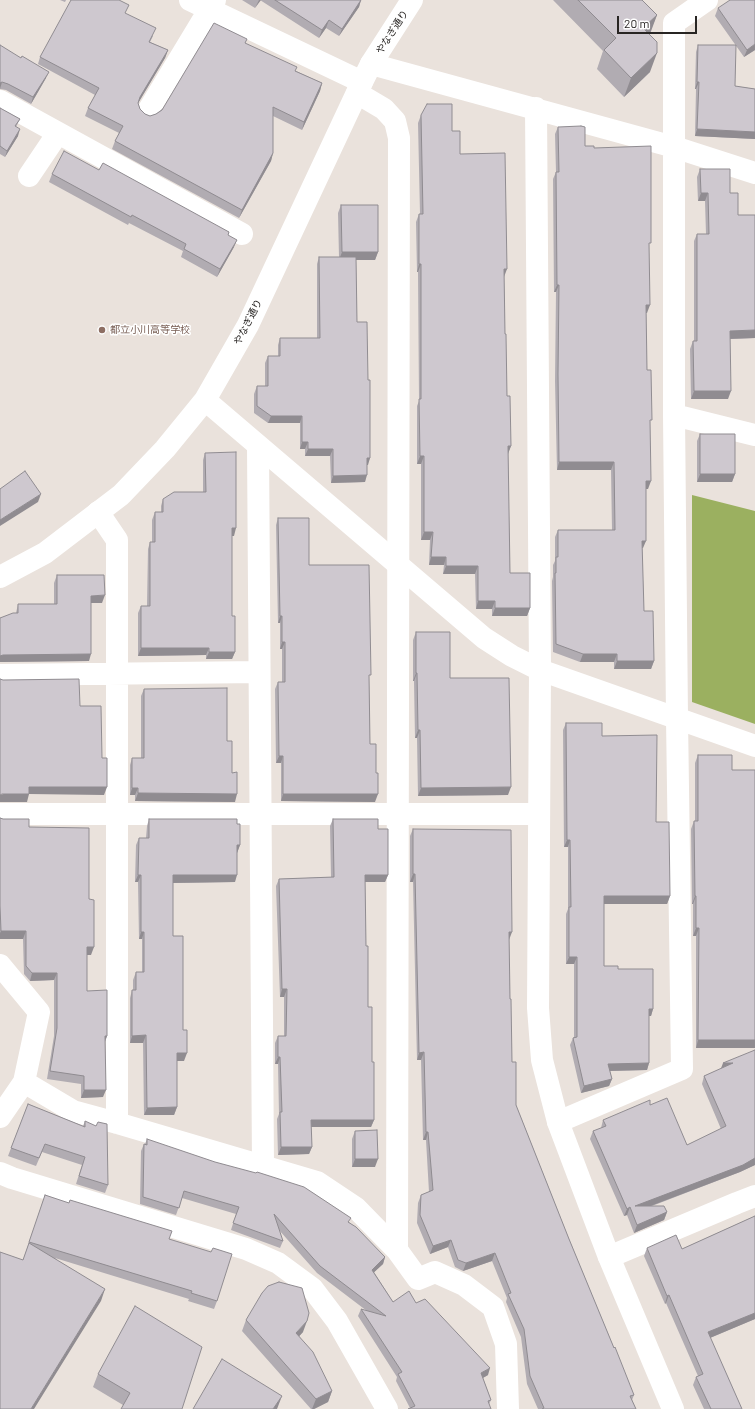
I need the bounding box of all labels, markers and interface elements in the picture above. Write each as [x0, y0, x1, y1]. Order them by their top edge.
street label: やなぎ通り [373, 8, 411, 56]
scale bar [619, 8, 699, 34]
text: 20 m [624, 16, 650, 30]
street label: やなぎ通り [231, 297, 265, 347]
place label: 都立小川高等学校 [110, 324, 190, 336]
marker: 都立小川高等学校 [97, 325, 107, 335]

